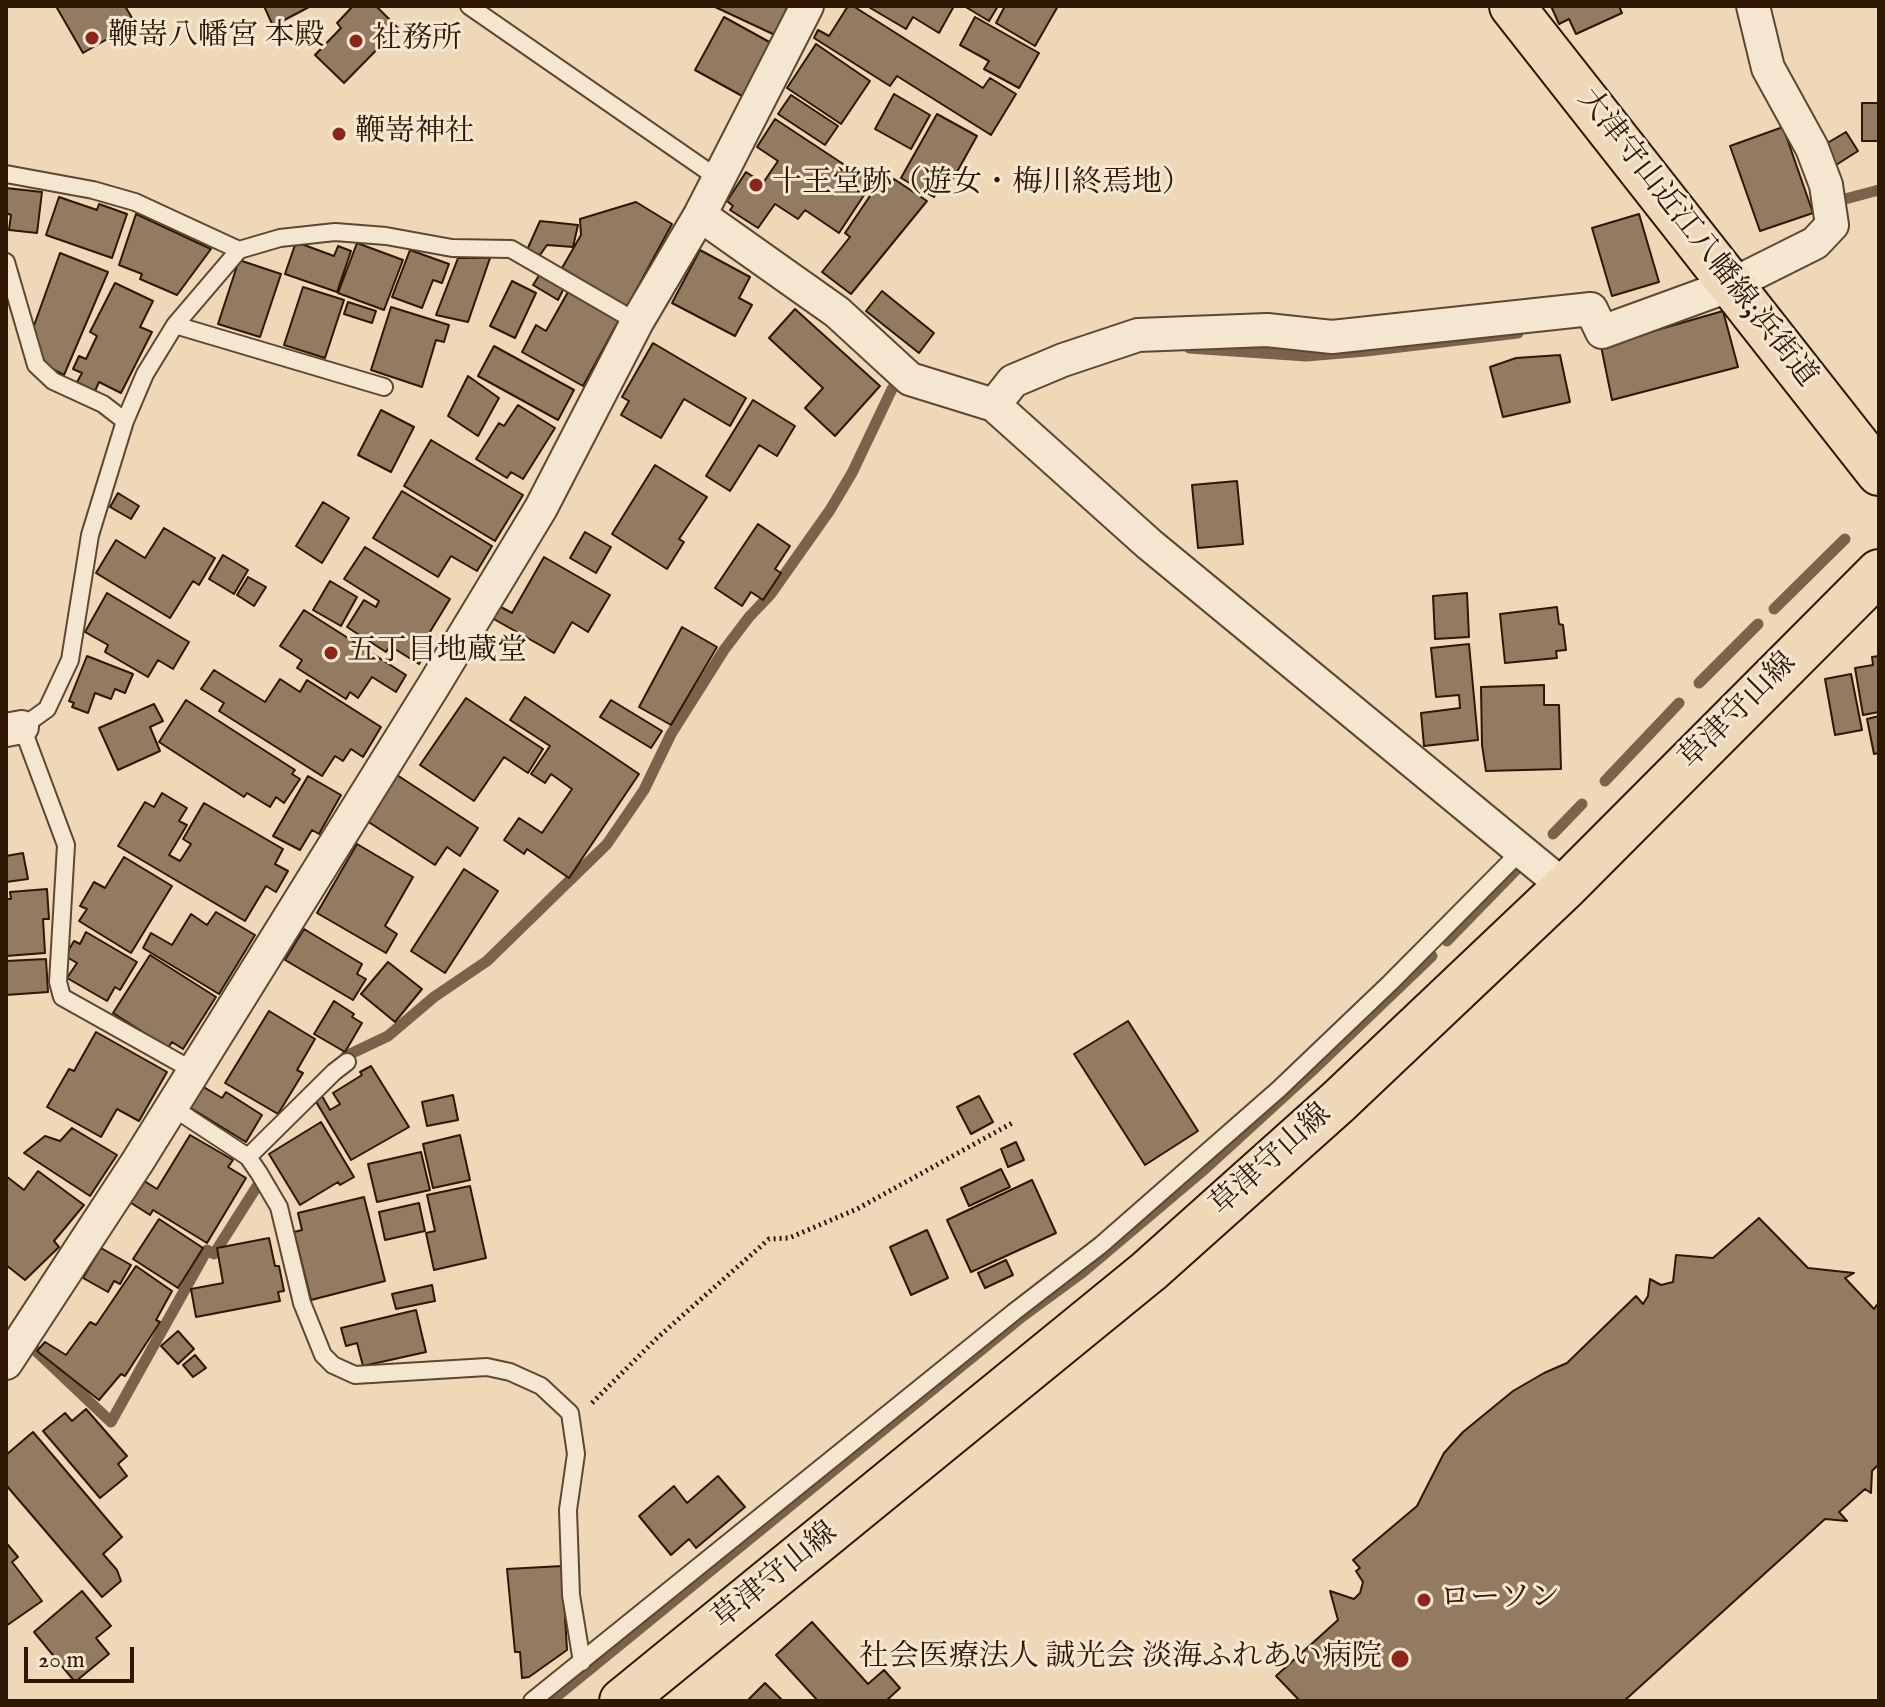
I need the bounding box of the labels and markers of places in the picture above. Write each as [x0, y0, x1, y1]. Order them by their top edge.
place label: 鞭嵜八幡宮 本殿 [108, 20, 325, 56]
place label: 社務所 [372, 23, 462, 59]
marker: 鞭嵜八幡宮 本殿 [83, 29, 101, 47]
marker: 社務所 [347, 32, 365, 50]
place label: 鞭嵜神社 [355, 116, 475, 152]
marker: 鞭嵜神社 [330, 125, 348, 143]
place label: 十王堂跡（遊女・梅川終焉地） [772, 167, 1192, 203]
marker: 十王堂跡（遊女・梅川終焉地） [747, 176, 765, 194]
place label: 五丁目地蔵堂 [347, 635, 527, 671]
marker: 五丁目地蔵堂 [322, 644, 340, 662]
place label: ローソン [1440, 1582, 1560, 1618]
marker: ローソン [1415, 1591, 1433, 1609]
place label: 社会医療法人 誠光会 淡海ふれあい病院 [859, 1641, 1382, 1677]
marker: 社会医療法人 誠光会 淡海ふれあい病院 [1389, 1648, 1411, 1670]

